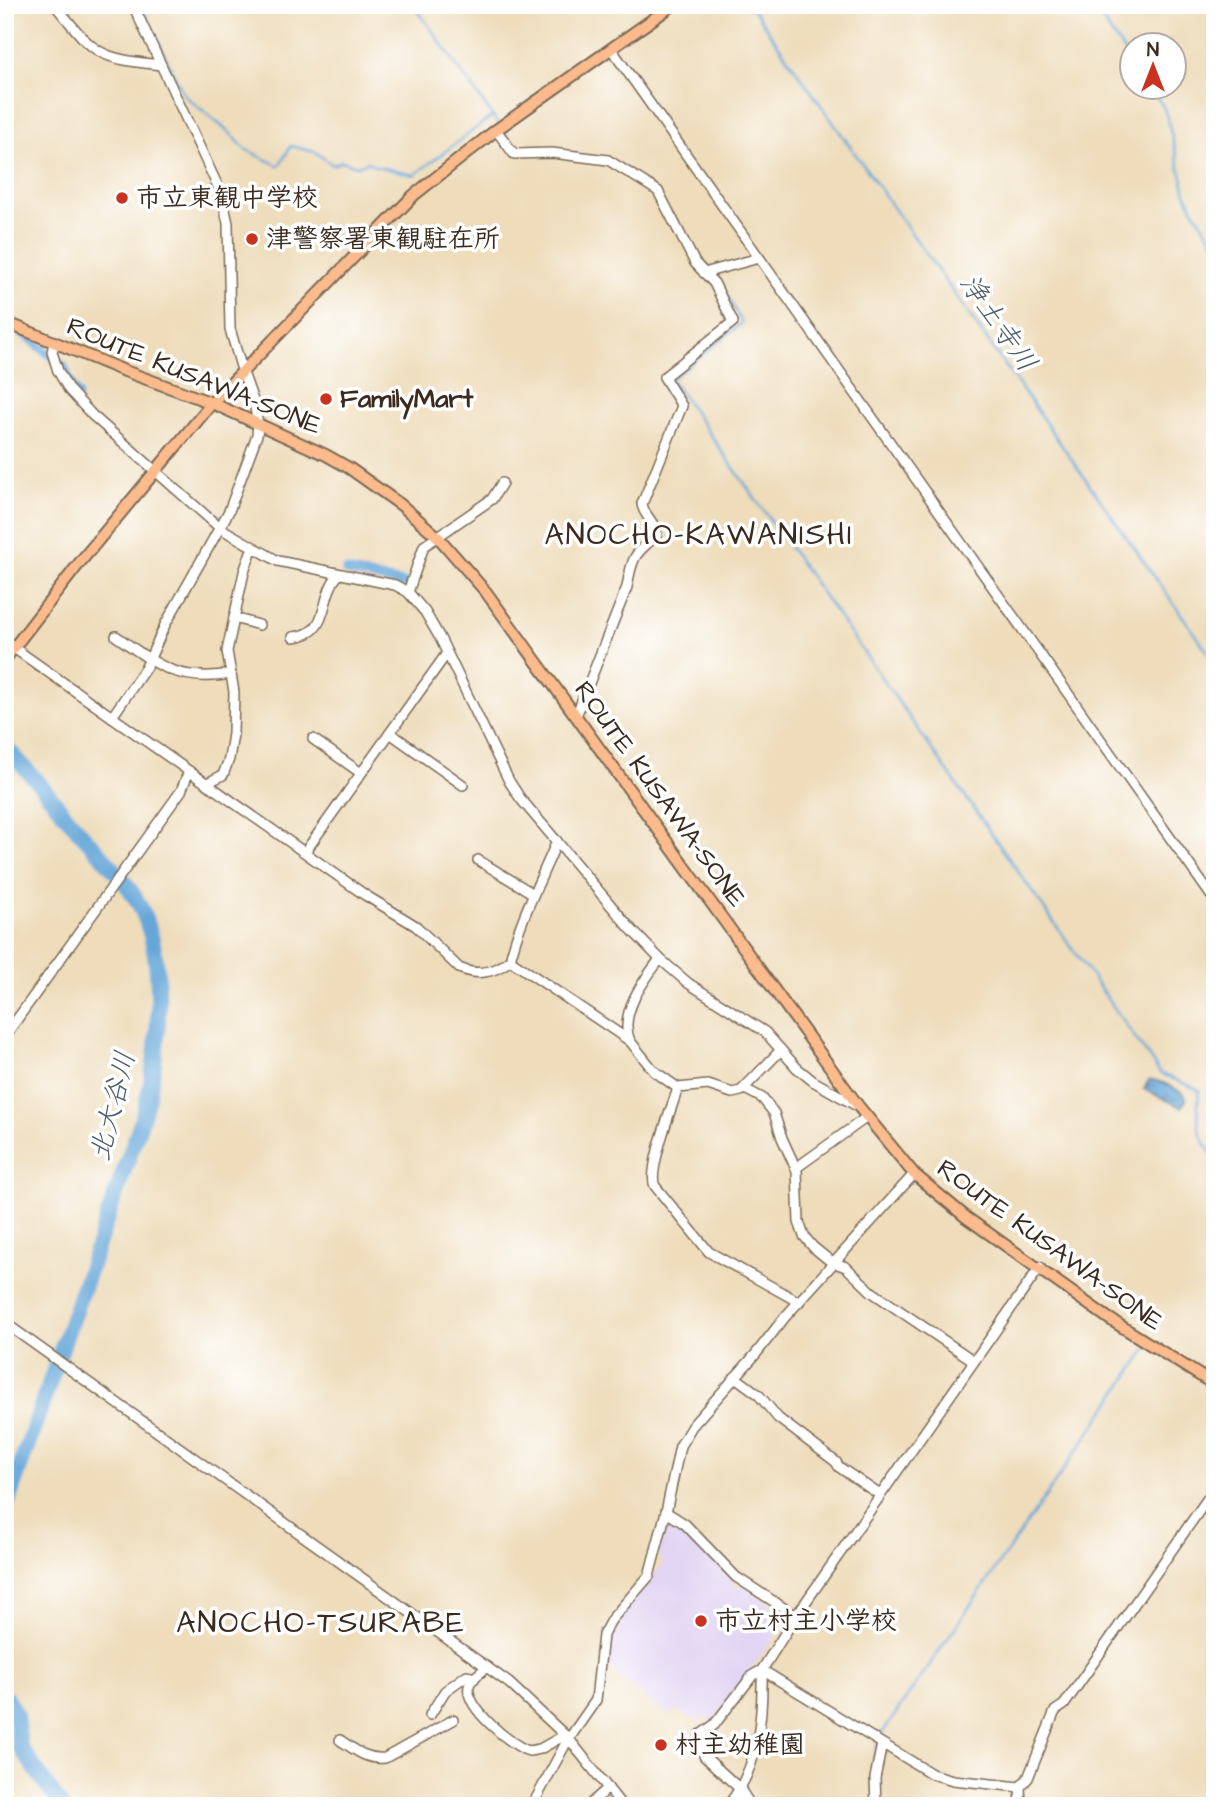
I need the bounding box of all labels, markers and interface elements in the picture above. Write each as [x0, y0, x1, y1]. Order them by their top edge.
north arrow [1118, 32, 1188, 102]
text: N [1147, 37, 1159, 64]
place label: 市立東観中学校 [136, 180, 318, 216]
marker: 市立東観中学校 [114, 190, 130, 206]
place label: 津警察署東観駐在所 [266, 221, 500, 257]
marker: 津警察署東観駐在所 [244, 231, 260, 247]
water label: 浄土寺川 [950, 266, 1046, 380]
street label: ROUTE KUSAWA-SONE [62, 309, 326, 443]
place label: FamilyMart [340, 381, 474, 420]
marker: FamilyMart [318, 391, 334, 407]
district label: ANOCHO-KAWANISHI [544, 514, 854, 556]
street label: ROUTE KUSAWA-SONE [566, 674, 754, 914]
water label: 北大谷川 [81, 1047, 145, 1165]
street label: ROUTE KUSAWA-SONE [930, 1151, 1170, 1339]
district label: ANOCHO-TSURABE [176, 1602, 466, 1644]
place label: 市立村主小学校 [715, 1603, 897, 1639]
marker: 市立村主小学校 [693, 1613, 709, 1629]
place label: 村主幼稚園 [675, 1727, 805, 1763]
marker: 村主幼稚園 [653, 1737, 669, 1753]

